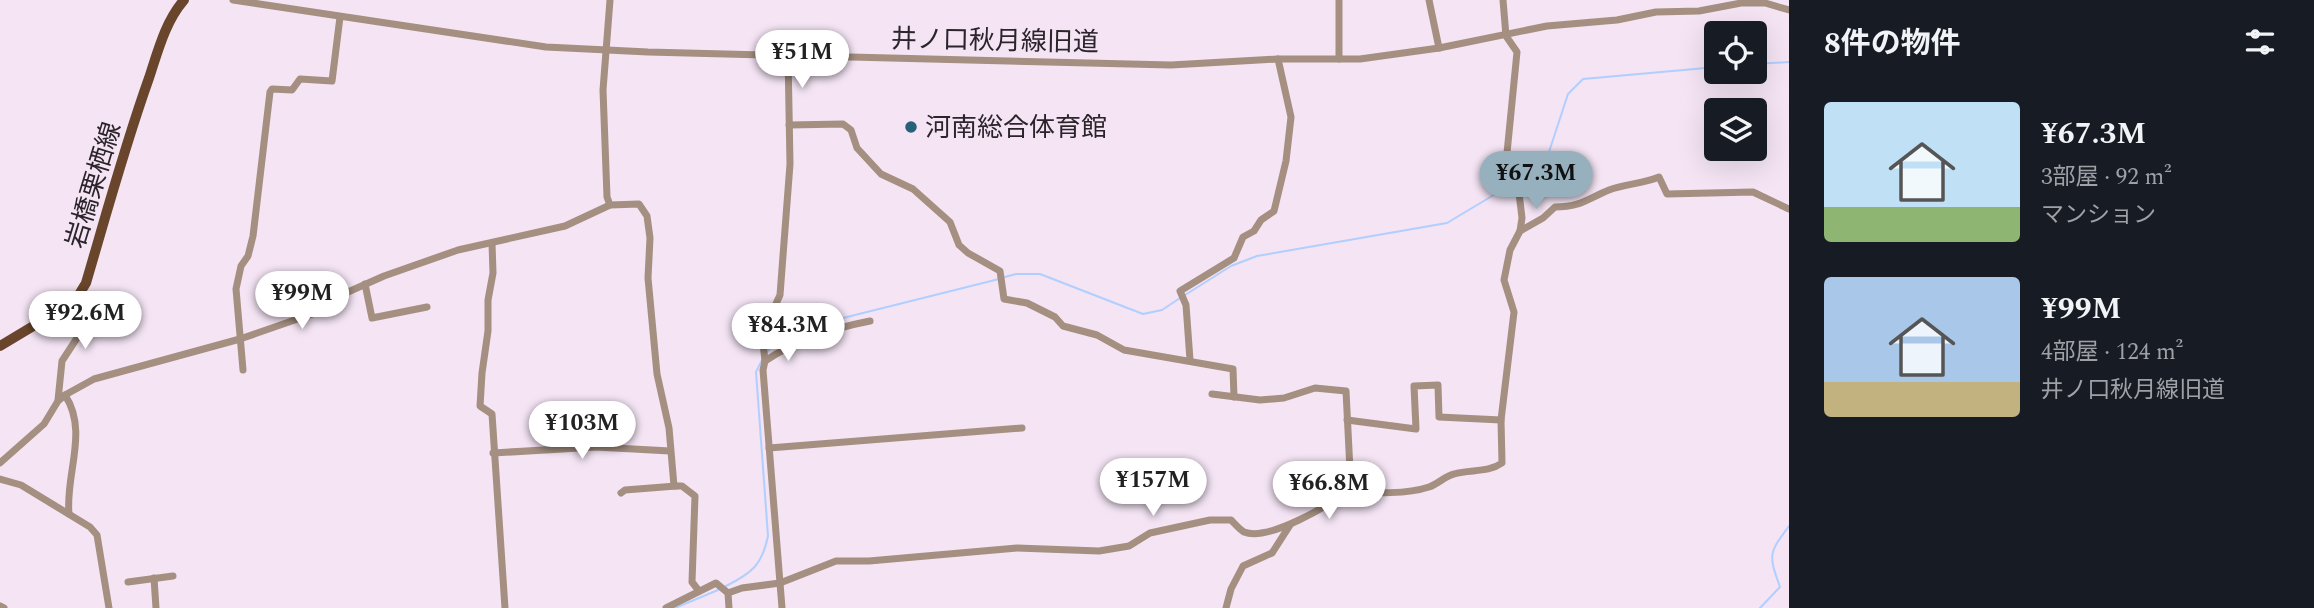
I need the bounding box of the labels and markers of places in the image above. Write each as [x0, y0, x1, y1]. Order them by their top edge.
pin: ¥51M [761, 31, 843, 90]
place label: 河南総合体育館 [925, 108, 1107, 148]
marker: 河南総合体育館 [903, 119, 919, 135]
pin: ¥67.3M [1479, 152, 1593, 211]
pin: ¥99M [261, 272, 343, 331]
pin: ¥92.6M [28, 292, 142, 351]
pin: ¥84.3M [731, 304, 845, 363]
pin: ¥103M [533, 402, 631, 461]
pin: ¥157M [1104, 458, 1202, 518]
pin: ¥66.8M [1272, 462, 1386, 521]

